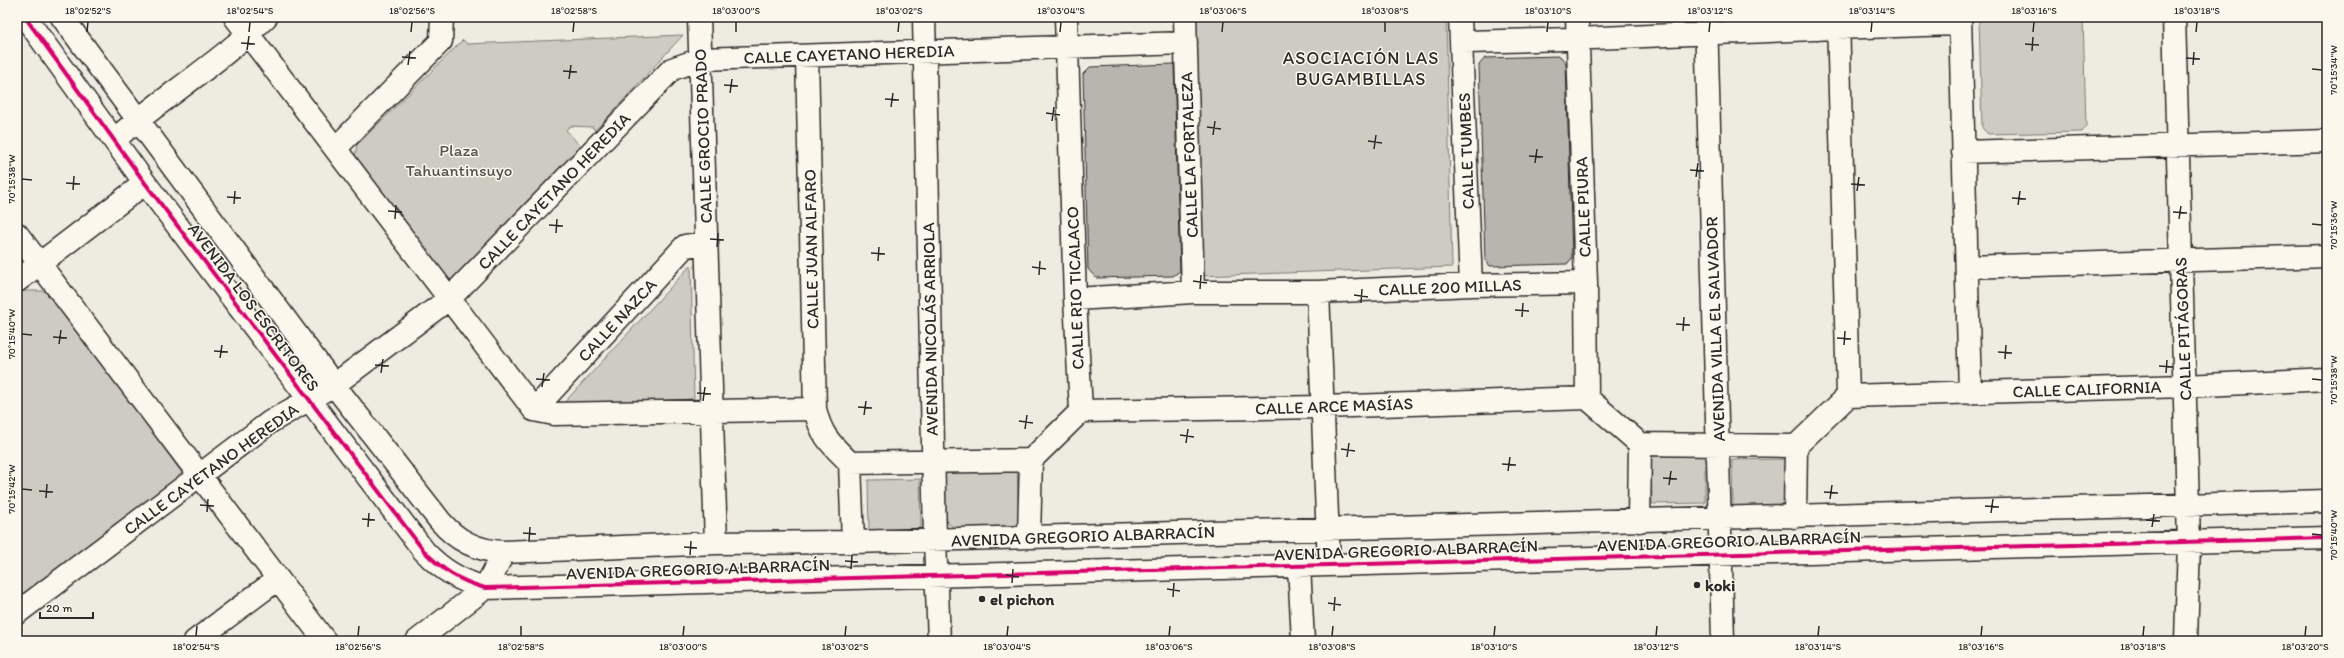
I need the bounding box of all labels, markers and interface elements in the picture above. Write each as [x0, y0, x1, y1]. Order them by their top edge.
text: 18°02'52"S [65, 4, 111, 17]
text: 18°02'54"S [227, 4, 274, 17]
text: 18°02'56"S [389, 4, 435, 17]
text: 18°02'58"S [551, 4, 598, 17]
text: 18°03'00"S [712, 4, 760, 17]
text: 18°03'02"S [875, 4, 923, 17]
text: 18°03'04"S [1037, 4, 1085, 17]
text: 18°03'06"S [1199, 4, 1247, 17]
text: 18°03'08"S [1361, 4, 1409, 17]
text: 18°03'10"S [1525, 4, 1572, 17]
text: 18°03'12"S [1687, 4, 1733, 17]
text: 18°03'14"S [1849, 4, 1896, 17]
text: 18°03'16"S [2011, 4, 2057, 17]
text: 18°03'18"S [2174, 4, 2220, 17]
street label: CALLE CAYETANO HEREDIA [743, 40, 955, 68]
text: 70°15'34"W [2327, 45, 2340, 95]
district label: ASOCIACIÓN LAS BUGAMBILLAS [1283, 47, 1439, 90]
street label: CALLE GROCIO PRADO [690, 48, 716, 224]
street label: CALLE LA FORTALEZA [1176, 71, 1202, 238]
street label: CALLE TUMBES [1454, 92, 1478, 210]
street label: CALLE CAYETANO HEREDIA [474, 108, 634, 274]
park label: Plaza Tahuantinsuyo [406, 140, 512, 180]
text: 70°15'38"W [5, 154, 18, 203]
street label: CALLE PIURA [1571, 156, 1595, 258]
street label: CALLE JUAN ALFARO [800, 169, 822, 329]
text: 70°15'36"W [2327, 200, 2340, 249]
street label: CALLE RIO TICALACO [1062, 206, 1088, 370]
street label: AVENIDA VILLA EL SALVADOR [1701, 216, 1729, 442]
street label: AVENIDA LOS ESCRITORES [184, 219, 324, 395]
street label: AVENIDA NICOLÁS ARRIOLA [918, 222, 942, 436]
street label: CALLE PITÁGORAS [2171, 257, 2195, 401]
street label: CALLE NAZCA [573, 274, 661, 366]
street label: CALLE 200 MILLAS [1378, 275, 1522, 299]
text: 70°15'40"W [5, 308, 18, 359]
text: 70°15'38"W [2327, 355, 2340, 404]
street label: CALLE CALIFORNIA [2012, 376, 2162, 402]
street label: CALLE ARCE MASÍAS [1255, 393, 1413, 419]
street label: CALLE CAYETANO HEREDIA [120, 399, 302, 539]
text: 70°15'42"W [5, 464, 18, 514]
text: 70°15'40"W [2327, 509, 2340, 560]
street label: AVENIDA GREGORIO ALBARRACÍN [951, 521, 1215, 551]
street label: AVENIDA GREGORIO ALBARRACÍN [1597, 526, 1861, 556]
street label: AVENIDA GREGORIO ALBARRACÍN [1274, 535, 1538, 565]
street label: AVENIDA GREGORIO ALBARRACÍN [566, 554, 830, 584]
place label: koki [1705, 575, 1735, 595]
marker: koki [1692, 580, 1702, 590]
place label: el pichon [990, 589, 1055, 610]
scale bar [40, 594, 93, 620]
marker: el pichon [977, 594, 987, 604]
text: 20 m [46, 601, 73, 615]
text: 18°02'54"S [173, 640, 220, 653]
text: 18°02'56"S [335, 640, 381, 653]
text: 18°02'58"S [498, 640, 545, 653]
text: 18°03'00"S [659, 640, 707, 653]
text: 18°03'02"S [821, 640, 869, 653]
text: 18°03'04"S [983, 640, 1031, 653]
text: 18°03'06"S [1145, 640, 1193, 653]
text: 18°03'08"S [1308, 640, 1356, 653]
text: 18°03'10"S [1471, 640, 1518, 653]
text: 18°03'12"S [1633, 640, 1679, 653]
text: 18°03'14"S [1795, 640, 1842, 653]
text: 18°03'16"S [1958, 640, 2004, 653]
text: 18°03'18"S [2120, 640, 2166, 653]
text: 18°03'20"S [2281, 640, 2329, 653]

